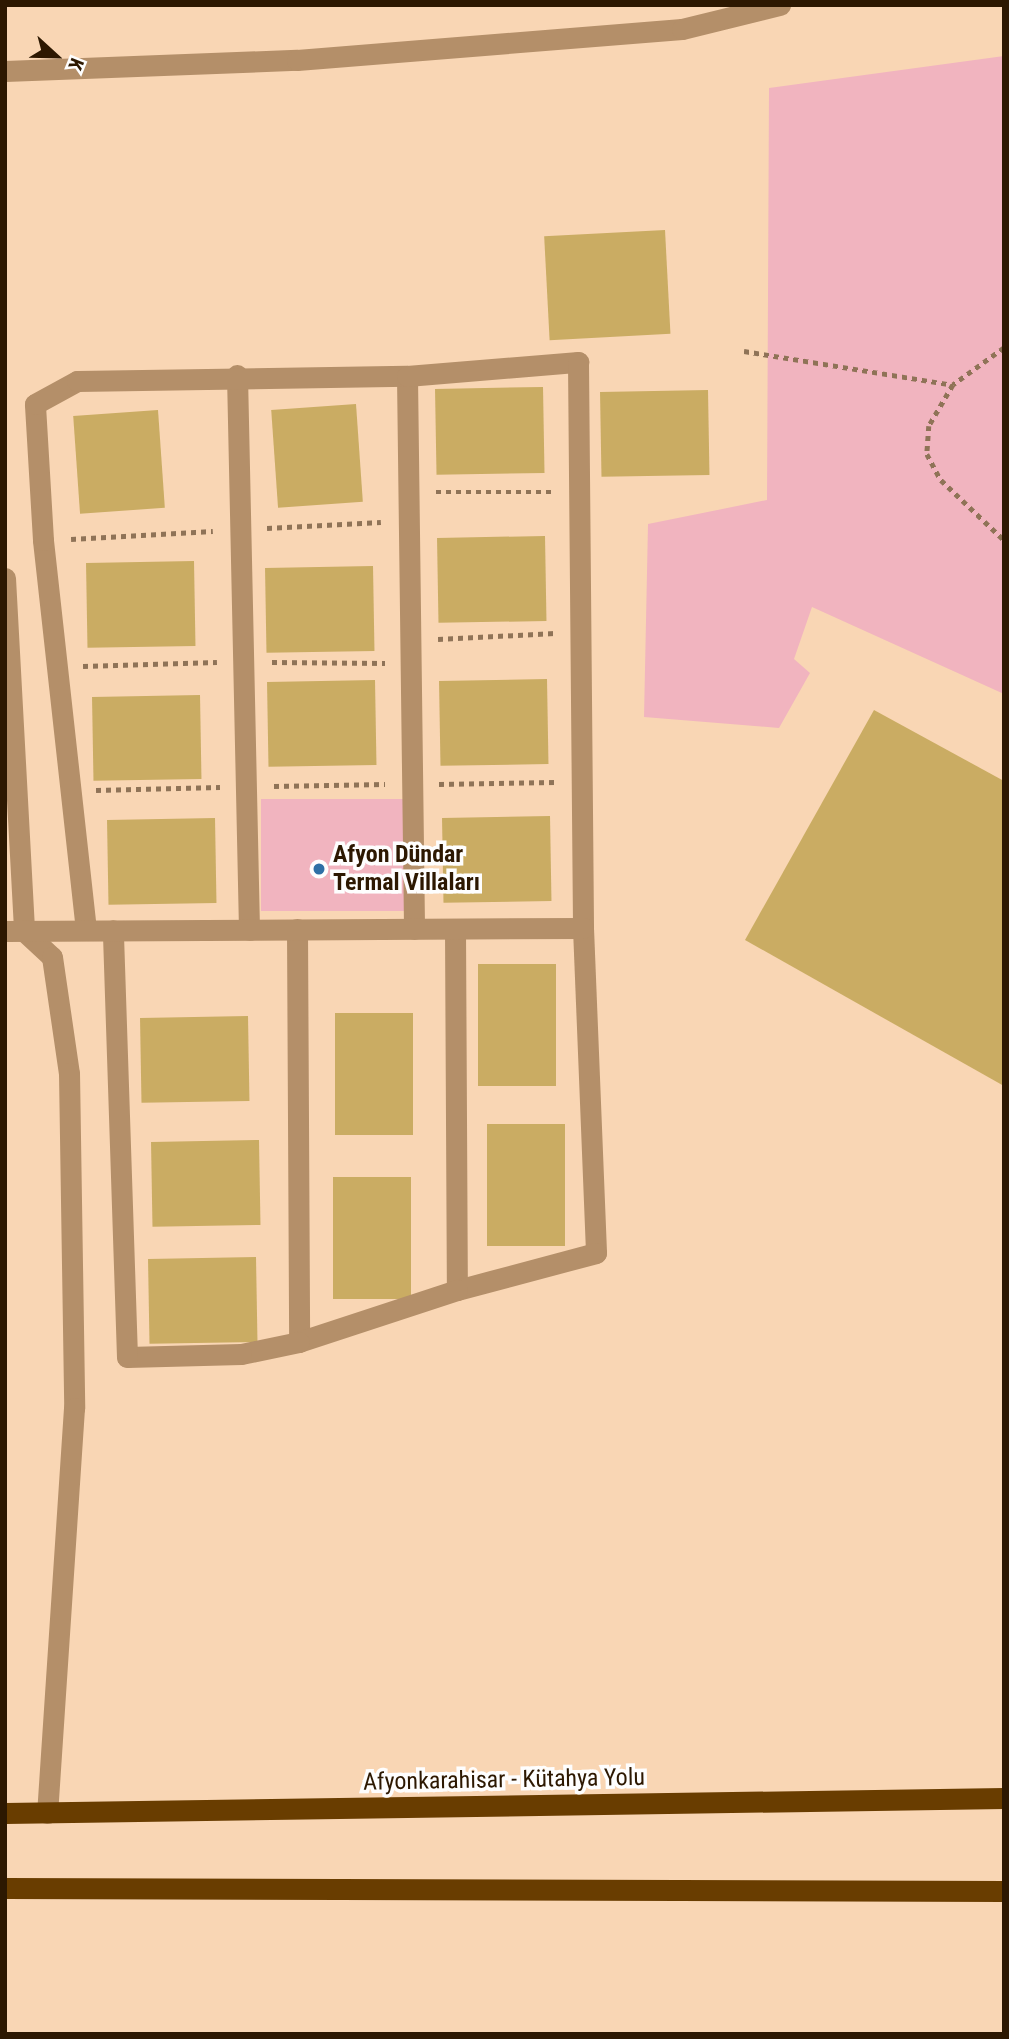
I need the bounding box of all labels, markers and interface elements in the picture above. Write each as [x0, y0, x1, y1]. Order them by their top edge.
north arrow [21, 21, 91, 91]
text: K [63, 55, 89, 73]
place label: Afyon Dündar Termal Villaları [333, 841, 480, 897]
marker: Afyon Dündar Termal Villaları [311, 861, 327, 877]
street label: Afyonkarahisar - Kütahya Yolu [363, 1763, 645, 1797]

